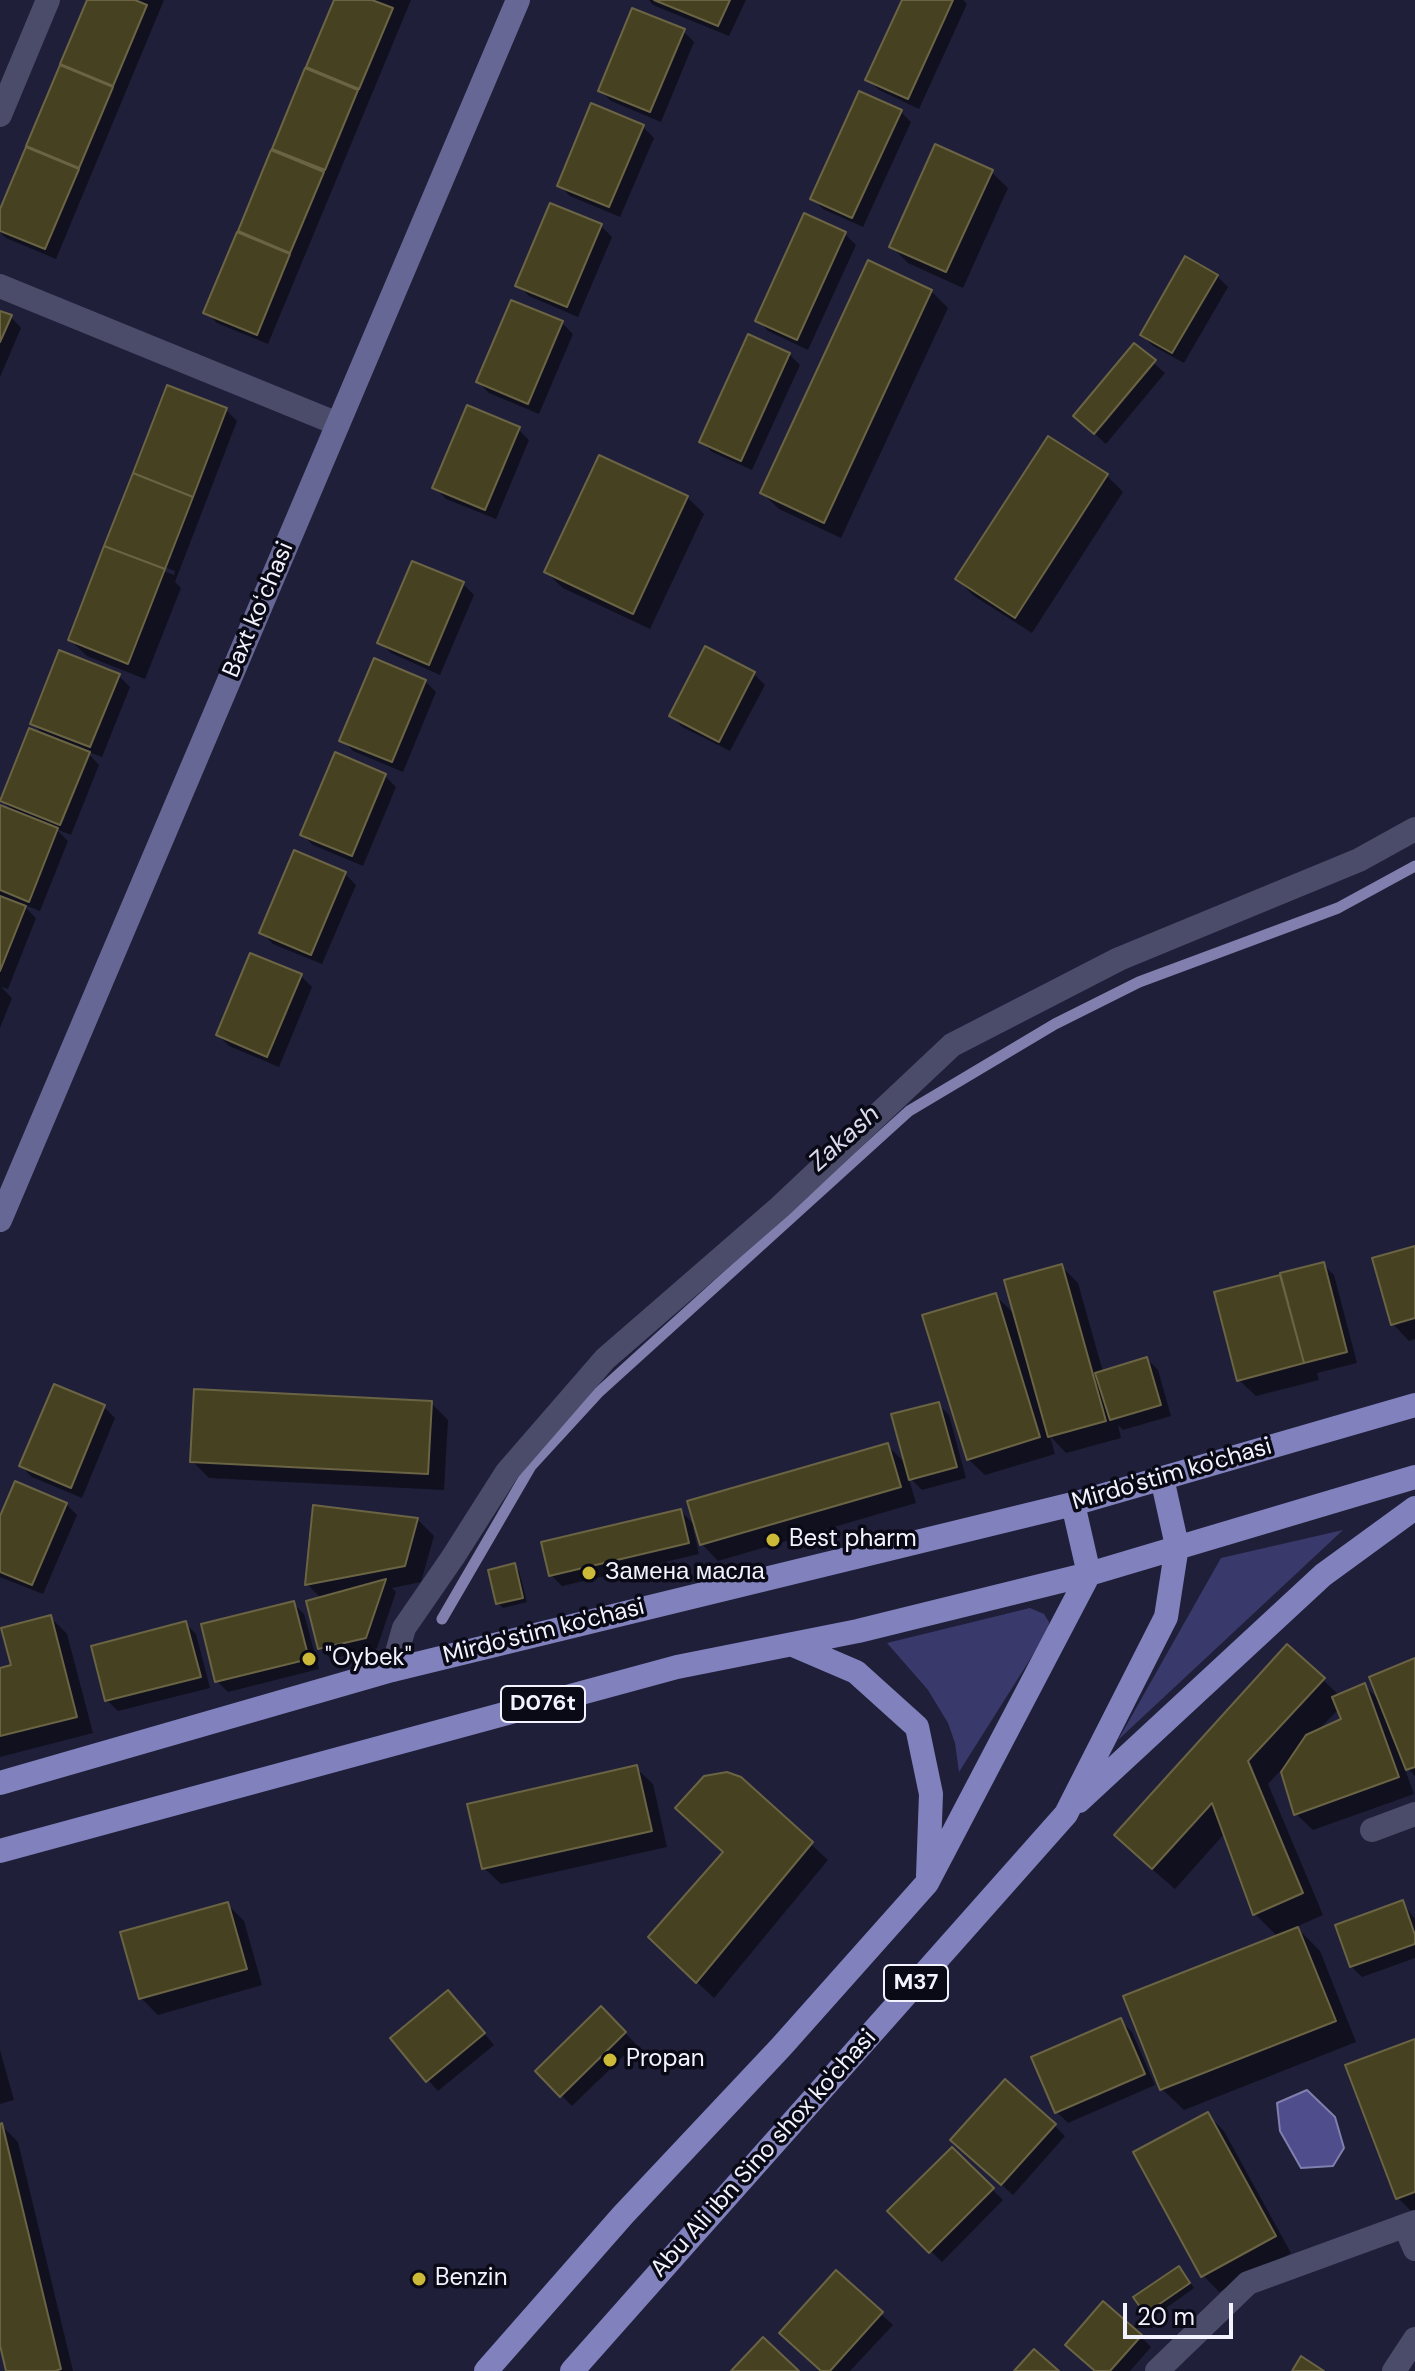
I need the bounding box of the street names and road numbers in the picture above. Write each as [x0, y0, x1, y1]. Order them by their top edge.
street label: Baxt koʻchasi [218, 538, 300, 682]
street label: Mirdo'stim ko'chasi [1069, 1433, 1275, 1517]
street label: Mirdo'stim ko'chasi [440, 1593, 648, 1671]
road number: D076t [501, 1686, 585, 1722]
road number: M37 [884, 1965, 948, 2001]
street label: Abu Ali ibn Sino shox ko'chasi [645, 2024, 883, 2284]

